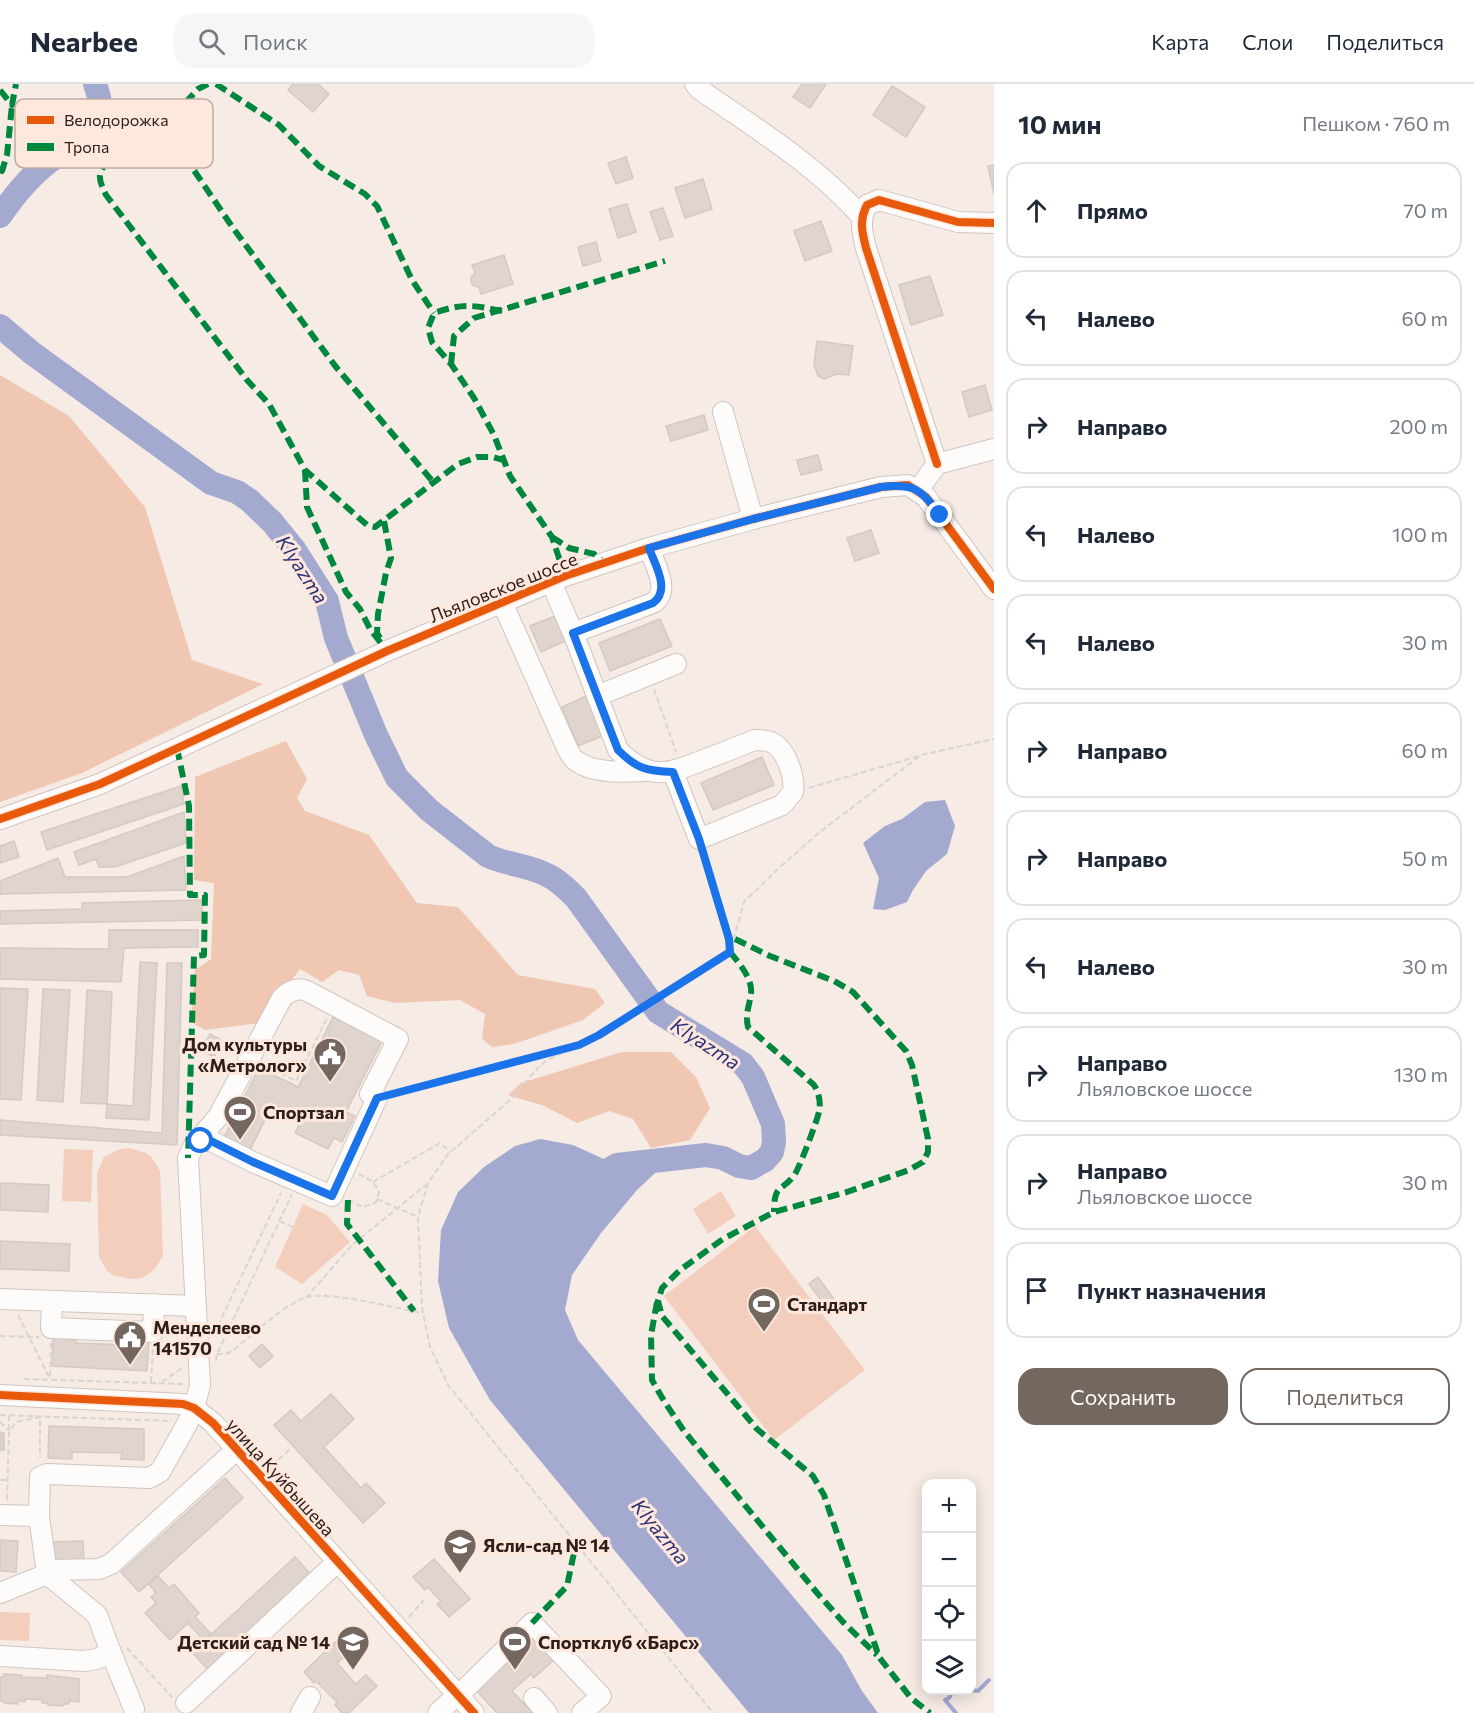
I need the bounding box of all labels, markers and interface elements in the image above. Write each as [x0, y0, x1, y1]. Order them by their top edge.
search box [174, 14, 594, 68]
text: Nearbee [30, 24, 138, 58]
icon: search [195, 25, 228, 58]
text: Поиск [243, 28, 308, 55]
text: Карта [1151, 29, 1209, 54]
text: Слои [1242, 29, 1293, 54]
text: Поделиться [1326, 29, 1444, 54]
legend [15, 99, 213, 168]
text: 10 мин [1018, 108, 1101, 139]
text: Велодорожка [64, 110, 168, 129]
text: Пешком · 760 m [1302, 111, 1450, 135]
text: Тропа [64, 137, 109, 156]
icon: ahead [1020, 194, 1053, 227]
text: Прямо [1077, 197, 1148, 224]
text: 70 m [1403, 198, 1448, 222]
icon: left [1020, 302, 1053, 335]
text: Налево [1077, 305, 1155, 332]
text: 60 m [1402, 306, 1448, 330]
icon: right [1020, 410, 1053, 443]
text: Направо [1077, 413, 1167, 440]
text: 200 m [1390, 414, 1448, 438]
route end [926, 501, 952, 527]
icon: left [1020, 518, 1053, 551]
text: Налево [1077, 521, 1155, 548]
text: 100 m [1392, 522, 1448, 546]
water label: Klyazma [272, 530, 334, 608]
street label: Льяловское шоссе [426, 547, 580, 627]
icon: left [1020, 626, 1053, 659]
text: Налево [1077, 629, 1155, 656]
text: 30 m [1402, 630, 1448, 654]
icon: right [1020, 734, 1053, 767]
text: Направо [1077, 737, 1167, 764]
text: 60 m [1402, 738, 1448, 762]
icon: right [1020, 842, 1053, 875]
text: Направо [1077, 845, 1167, 872]
text: 50 m [1402, 846, 1448, 870]
icon: left [1020, 950, 1053, 983]
text: Налево [1077, 953, 1155, 980]
text: 30 m [1402, 954, 1448, 978]
water label: Klyazma [667, 1012, 745, 1074]
place label: Дом культуры «Метролог» [182, 1033, 307, 1076]
public building icon: Дом культуры «Метролог» [312, 1036, 348, 1083]
text: Направо [1077, 1049, 1167, 1076]
icon: right [1020, 1058, 1053, 1091]
text: 130 m [1394, 1062, 1448, 1086]
text: Льяловское шоссе [1077, 1076, 1252, 1100]
sports icon: Спортзал [222, 1094, 258, 1141]
place label: Спортзал [263, 1101, 345, 1123]
route start [187, 1127, 213, 1153]
text: Направо [1077, 1157, 1167, 1184]
icon: right [1020, 1166, 1053, 1199]
text: 30 m [1402, 1170, 1448, 1194]
text: Льяловское шоссе [1077, 1184, 1252, 1208]
icon: arrive [1020, 1274, 1053, 1307]
text: Пункт назначения [1077, 1277, 1266, 1304]
sports icon: Стандарт [746, 1286, 782, 1333]
place label: Стандарт [787, 1293, 867, 1315]
place label: Менделеево 141570 [153, 1316, 261, 1359]
public building icon: Менделеево 141570 [112, 1319, 148, 1366]
button: Сохранить [1018, 1368, 1228, 1425]
button: Поделиться [1240, 1368, 1450, 1425]
street label: улица Куйбышева [222, 1413, 340, 1541]
map controls [922, 1479, 976, 1695]
button: + [922, 1479, 976, 1533]
water label: Klyazma [627, 1494, 695, 1568]
school or university icon: Ясли-сад № 14 [442, 1527, 478, 1574]
button: − [922, 1533, 976, 1587]
place label: Ясли-сад № 14 [483, 1534, 610, 1556]
button: locate [922, 1587, 976, 1641]
school or university icon: Детский сад № 14 [335, 1624, 371, 1671]
sports icon: Спортклуб «Барс» [497, 1624, 533, 1671]
place label: Детский сад № 14 [177, 1631, 330, 1653]
place label: Спортклуб «Барс» [538, 1631, 700, 1653]
button: layers [922, 1641, 976, 1695]

